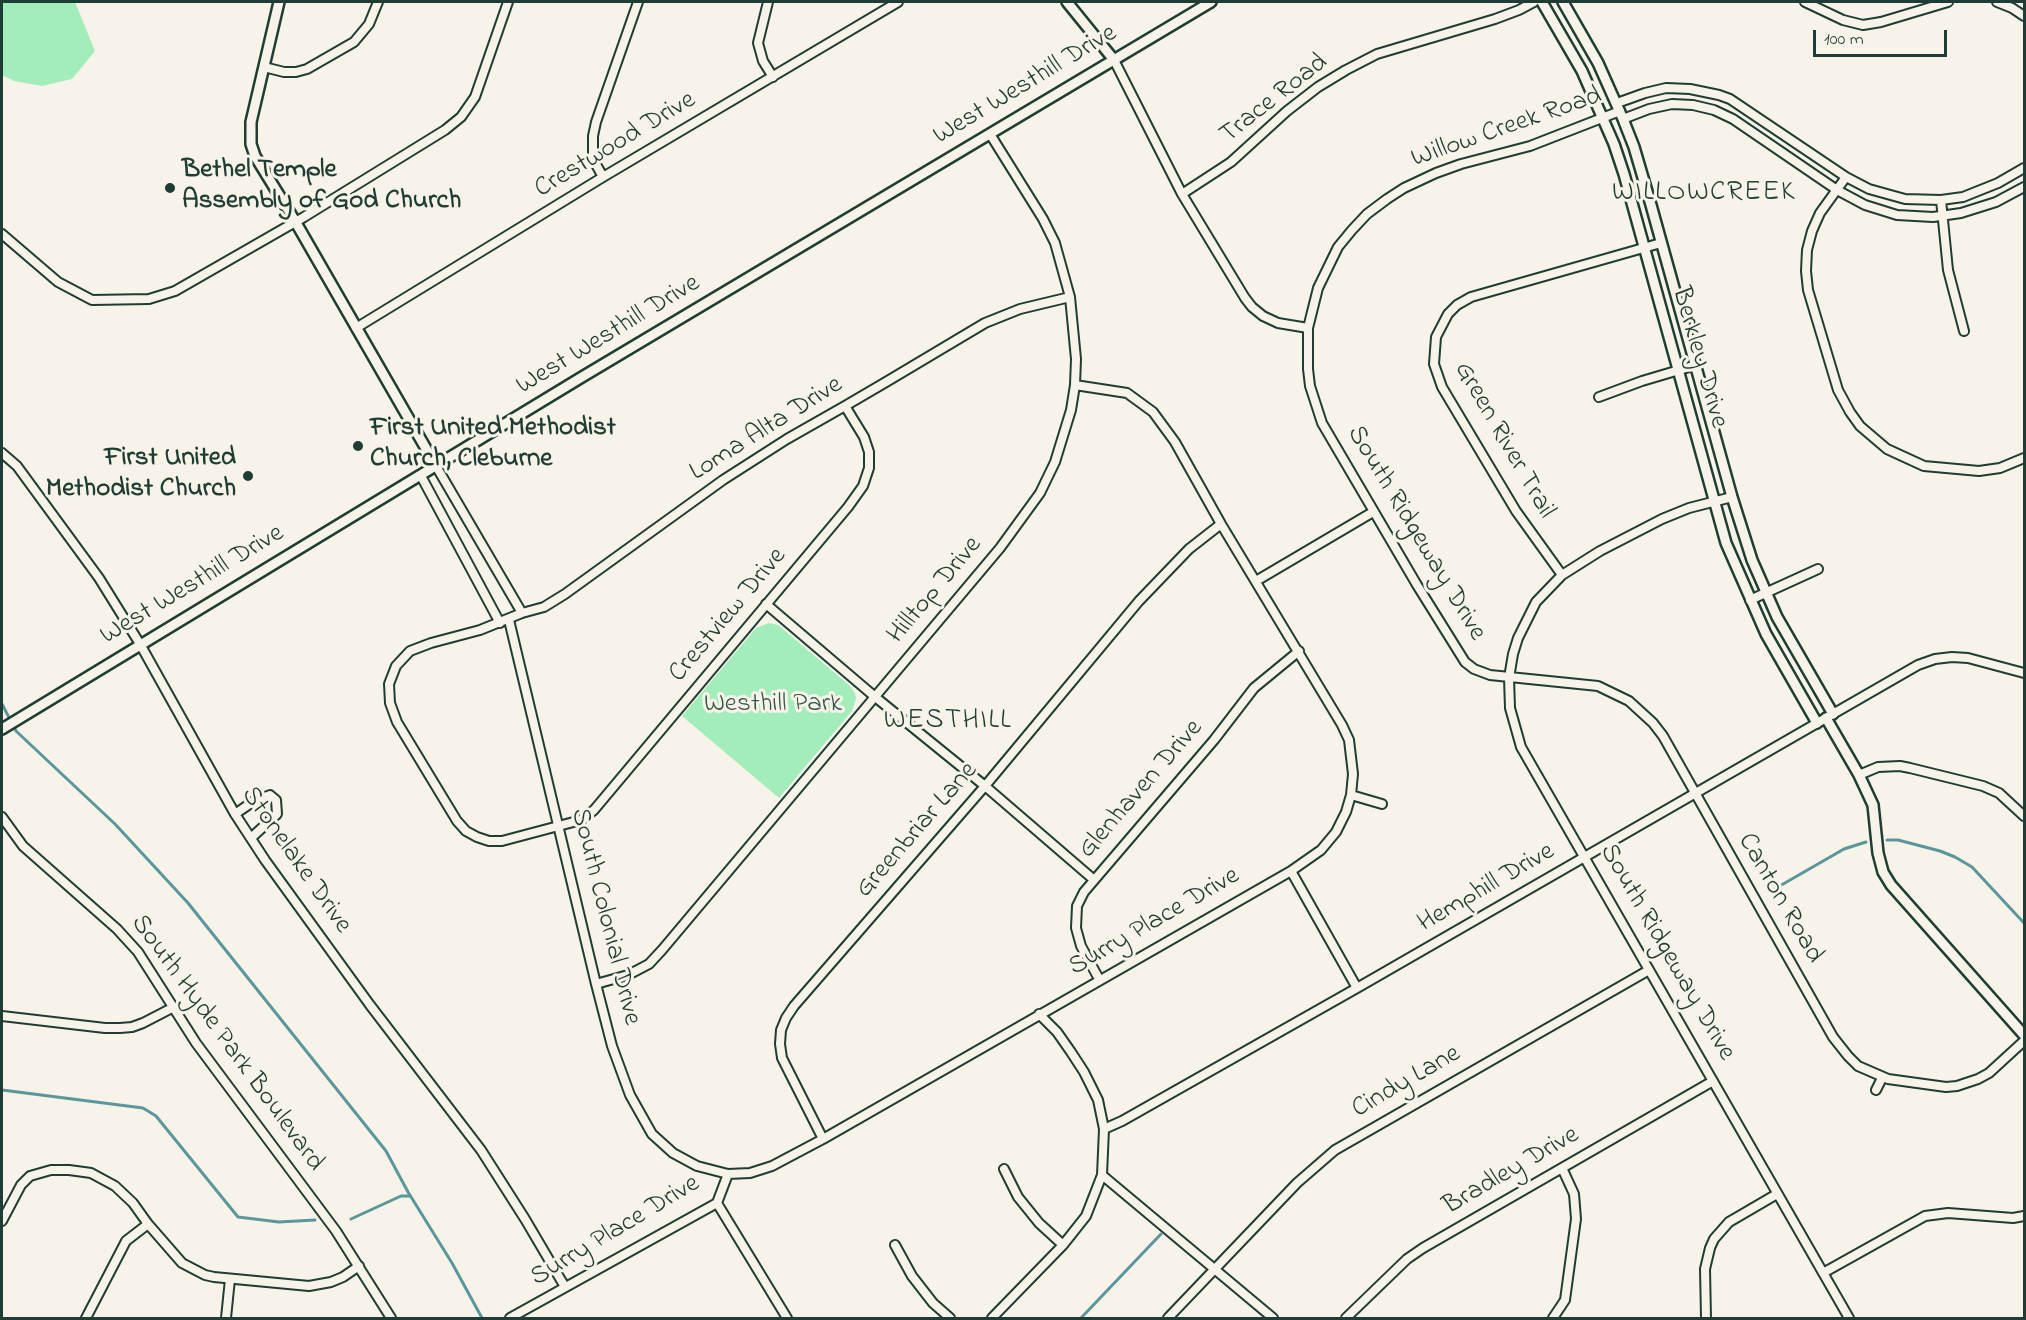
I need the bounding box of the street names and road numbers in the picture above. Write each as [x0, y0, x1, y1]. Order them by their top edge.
street label: West Westhill Drive [928, 18, 1124, 154]
street label: Trace Road [1215, 48, 1335, 152]
street label: Willow Creek Road [1407, 81, 1607, 177]
street label: Crestwood Drive [530, 85, 702, 207]
street label: West Westhill Drive [511, 268, 707, 404]
street label: Berkley Drive [1662, 284, 1734, 432]
street label: Green River Trail [1445, 357, 1561, 525]
street label: Loma Alta Drive [685, 370, 849, 490]
street label: South Ridgeway Drive [1338, 421, 1492, 647]
street label: West Westhill Drive [95, 518, 291, 654]
street label: Hilltop Drive [882, 531, 990, 651]
street label: Crestview Drive [663, 542, 795, 690]
street label: Glenhaven Drive [1073, 714, 1211, 866]
street label: Greenbriar Lane [850, 756, 986, 906]
street label: Stonelake Drive [232, 781, 358, 941]
street label: South Colonial Drive [561, 805, 647, 1029]
street label: Canton Road [1729, 828, 1829, 970]
street label: Hemphill Drive [1413, 837, 1561, 941]
street label: South Ridgeway Drive [1591, 839, 1741, 1067]
street label: Surry Place Drive [1064, 861, 1246, 985]
street label: South Hyde Park Boulevard [122, 909, 330, 1179]
street label: Cindy Lane [1347, 1039, 1467, 1127]
street label: Bradley Drive [1438, 1120, 1586, 1224]
street label: Surry Place Drive [526, 1169, 706, 1295]

